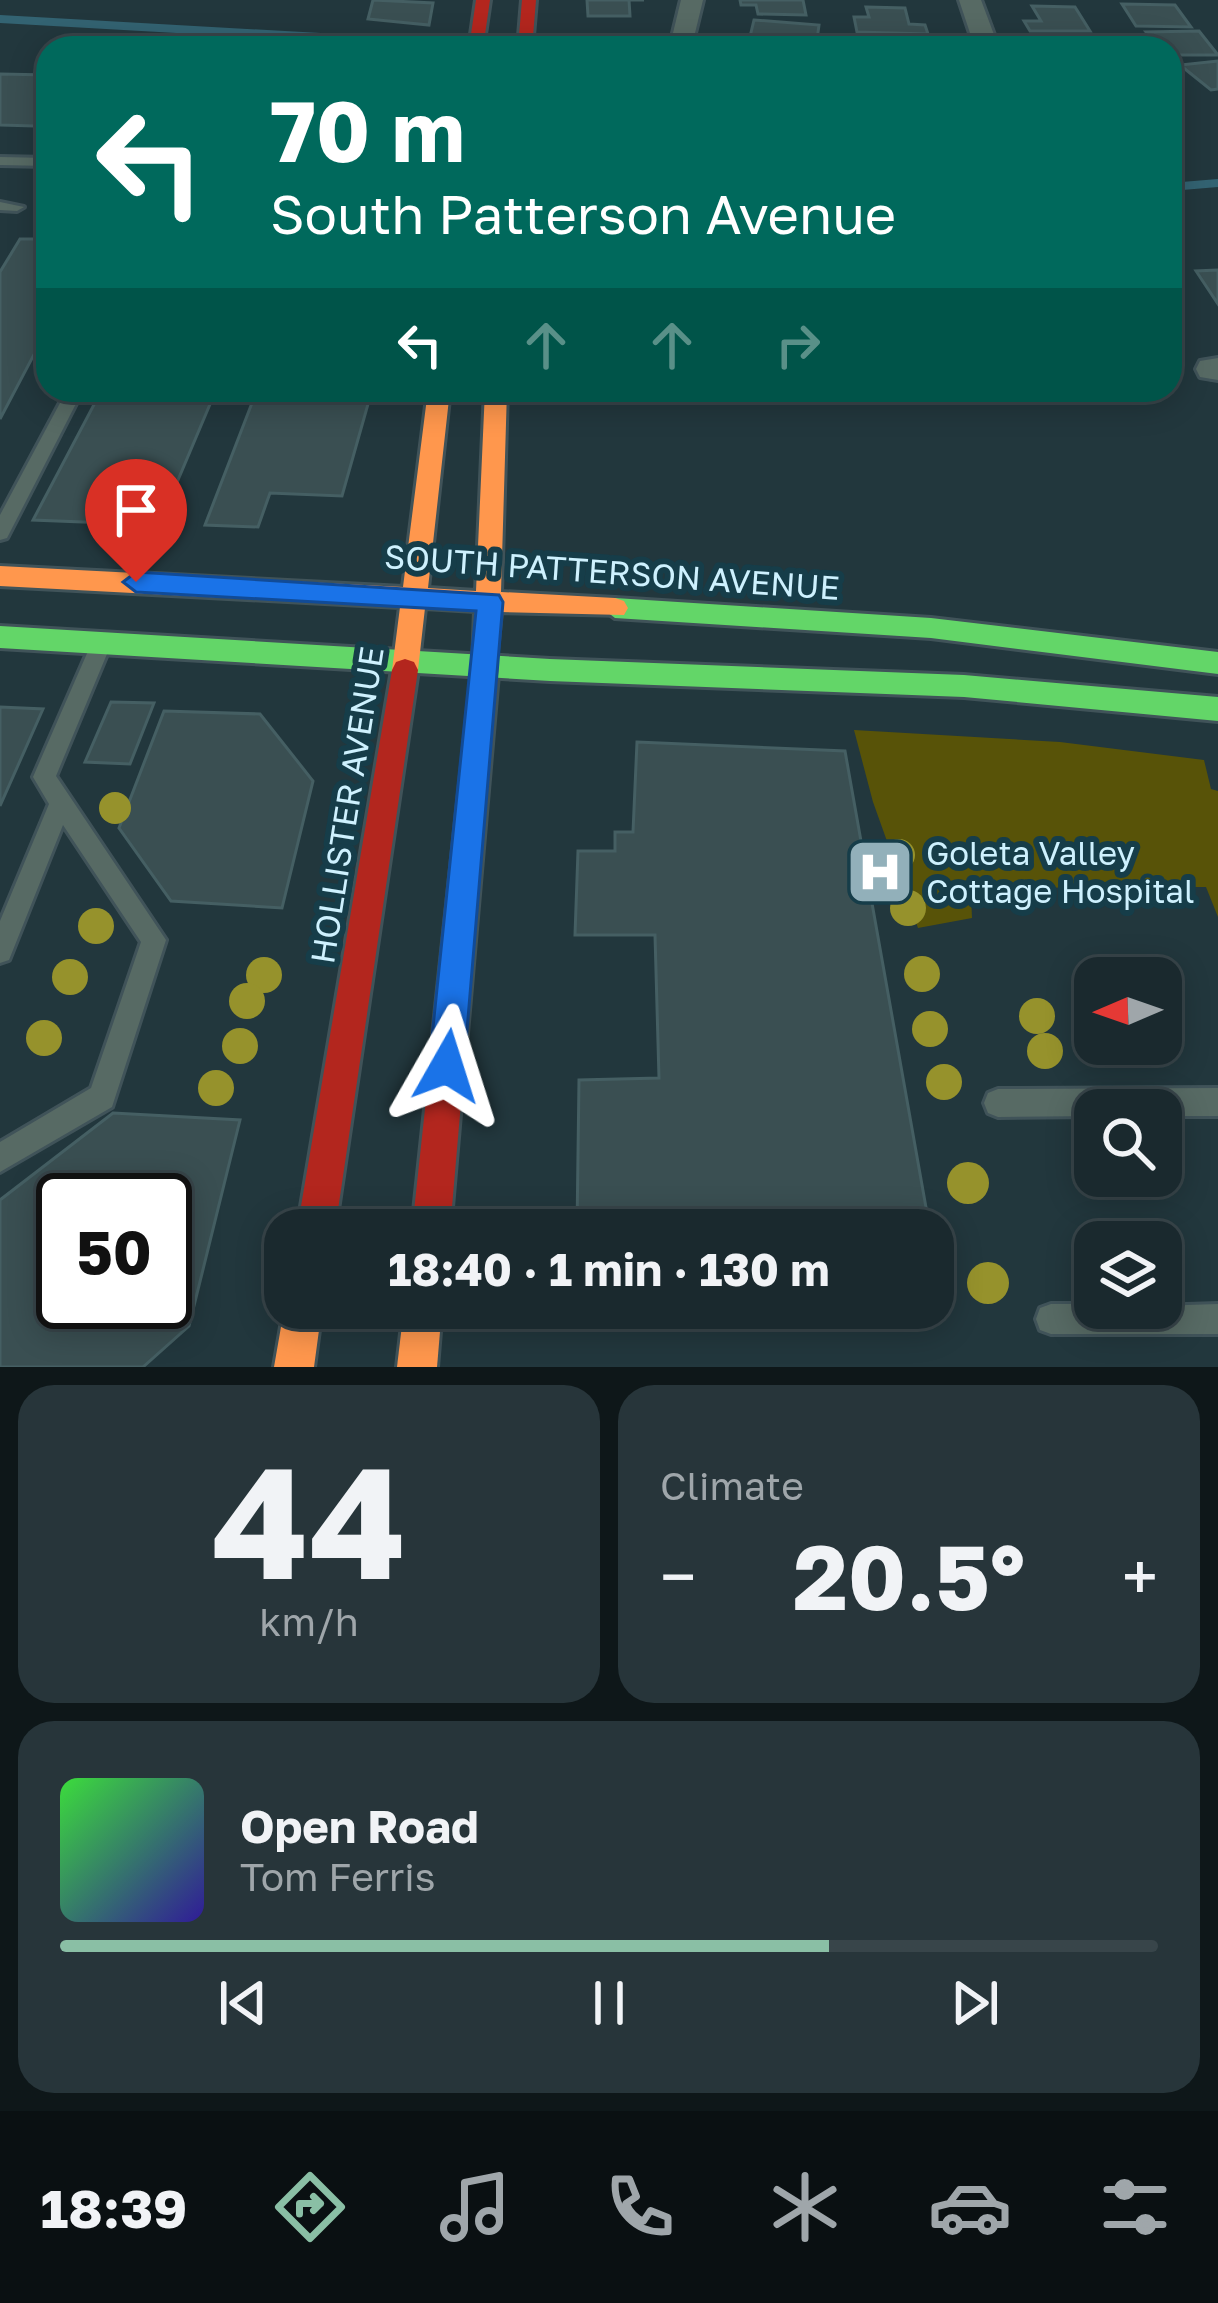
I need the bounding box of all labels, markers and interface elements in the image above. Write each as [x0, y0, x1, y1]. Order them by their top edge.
text: 70 m [270, 80, 465, 180]
icon: left [72, 84, 228, 240]
text: South Patterson Avenue [270, 181, 896, 246]
icon: left [387, 312, 453, 378]
icon: ahead [513, 312, 579, 378]
icon: ahead [639, 312, 705, 378]
icon: right [765, 312, 831, 378]
pin [85, 459, 187, 582]
icon: arrive [103, 477, 169, 543]
street label: SOUTH PATTERSON AVENUE [383, 536, 841, 607]
street label: HOLLISTER AVENUE [302, 644, 391, 966]
place label: Goleta Valley Cottage Hospital [926, 833, 1195, 910]
hospital icon: Goleta Valley Cottage Hospital [845, 837, 915, 907]
north arrow [1074, 957, 1182, 1065]
map controls [1074, 957, 1182, 1329]
position arrow [384, 1003, 510, 1129]
button: search [1074, 1089, 1182, 1197]
speed limit sign: 50 [36, 1173, 192, 1329]
button: layers [1074, 1221, 1182, 1329]
text: 18:40 · 1 min · 130 m [388, 1242, 830, 1296]
text: 44 [212, 1426, 407, 1613]
text: Climate [660, 1462, 804, 1509]
text: 20.5° [793, 1522, 1025, 1630]
text: − [660, 1536, 696, 1616]
text: + [1122, 1536, 1158, 1616]
text: km/h [259, 1598, 359, 1645]
text: Open Road [240, 1799, 479, 1853]
text: Tom Ferris [240, 1853, 435, 1900]
icon: previous [210, 1970, 276, 2036]
icon: pause [576, 1970, 642, 2036]
icon: next [942, 1970, 1008, 2036]
icon: directions [268, 2165, 352, 2249]
icon: music [433, 2165, 517, 2249]
icon: phone [598, 2165, 682, 2249]
icon: climate [763, 2165, 847, 2249]
icon: car [928, 2165, 1012, 2249]
icon: filters [1093, 2165, 1177, 2249]
text: 18:39 [41, 2175, 187, 2240]

